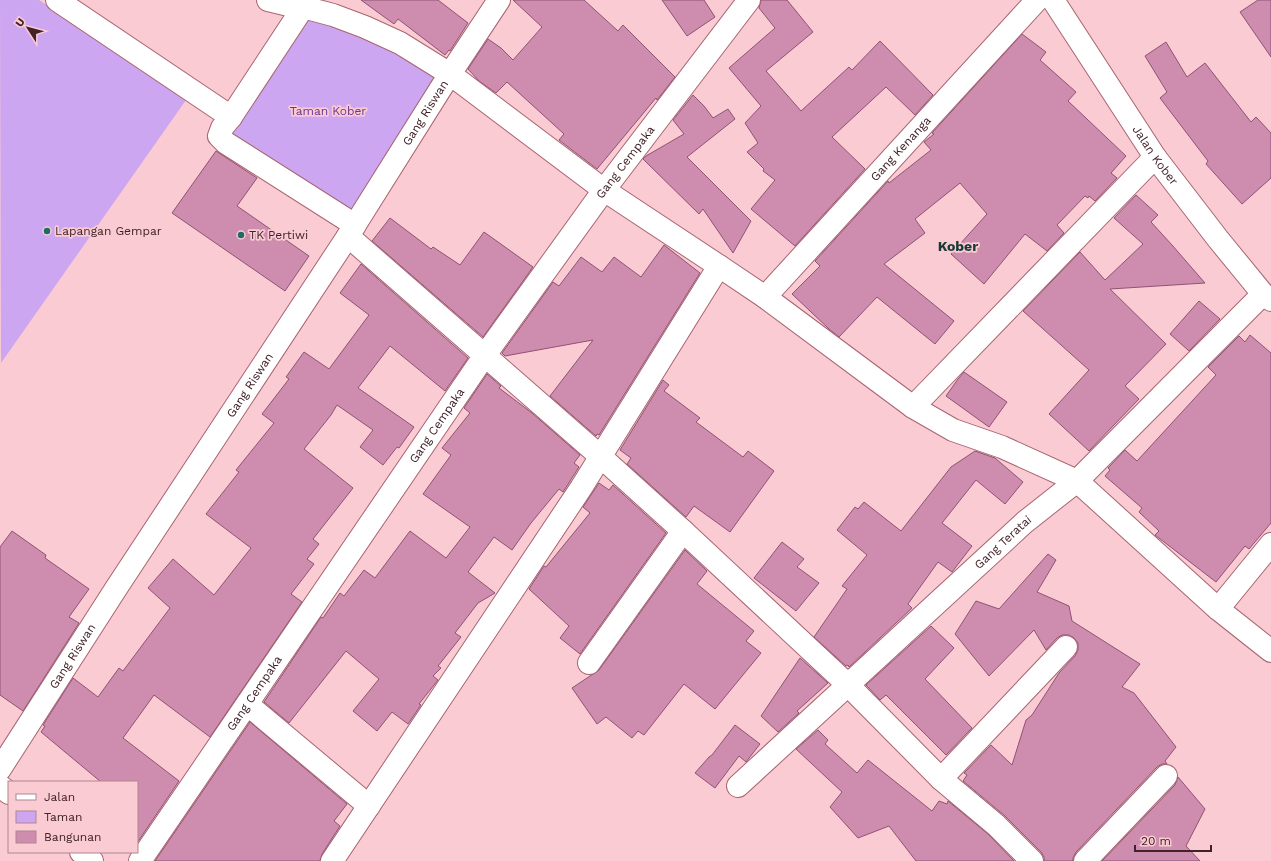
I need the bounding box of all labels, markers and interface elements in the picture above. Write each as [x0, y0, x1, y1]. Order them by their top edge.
north arrow [8, 8, 48, 48]
text: U [13, 15, 28, 29]
street label: Gang Riswan [400, 78, 451, 148]
park label: Taman Kober [290, 104, 366, 118]
street label: Gang Kenanga [868, 113, 934, 184]
street label: Gang Cempaka [593, 123, 658, 201]
street label: Jalan Kober [1130, 123, 1181, 188]
place label: Lapangan Gempar [55, 224, 162, 238]
marker: Lapangan Gempar [42, 226, 52, 236]
place label: TK Pertiwi [249, 228, 308, 242]
marker: TK Pertiwi [236, 230, 246, 240]
district label: Kober [938, 238, 978, 254]
street label: Gang Riswan [223, 350, 276, 420]
street label: Gang Cempaka [406, 385, 468, 466]
street label: Gang Teratai [972, 513, 1034, 572]
street label: Gang Riswan [46, 621, 99, 691]
street label: Gang Cempaka [224, 653, 285, 734]
legend [8, 781, 138, 853]
text: Jalan [44, 790, 75, 804]
text: Taman [44, 810, 82, 824]
scale bar [1135, 827, 1211, 853]
text: Bangunan [44, 830, 102, 844]
text: 20 m [1141, 834, 1171, 848]

